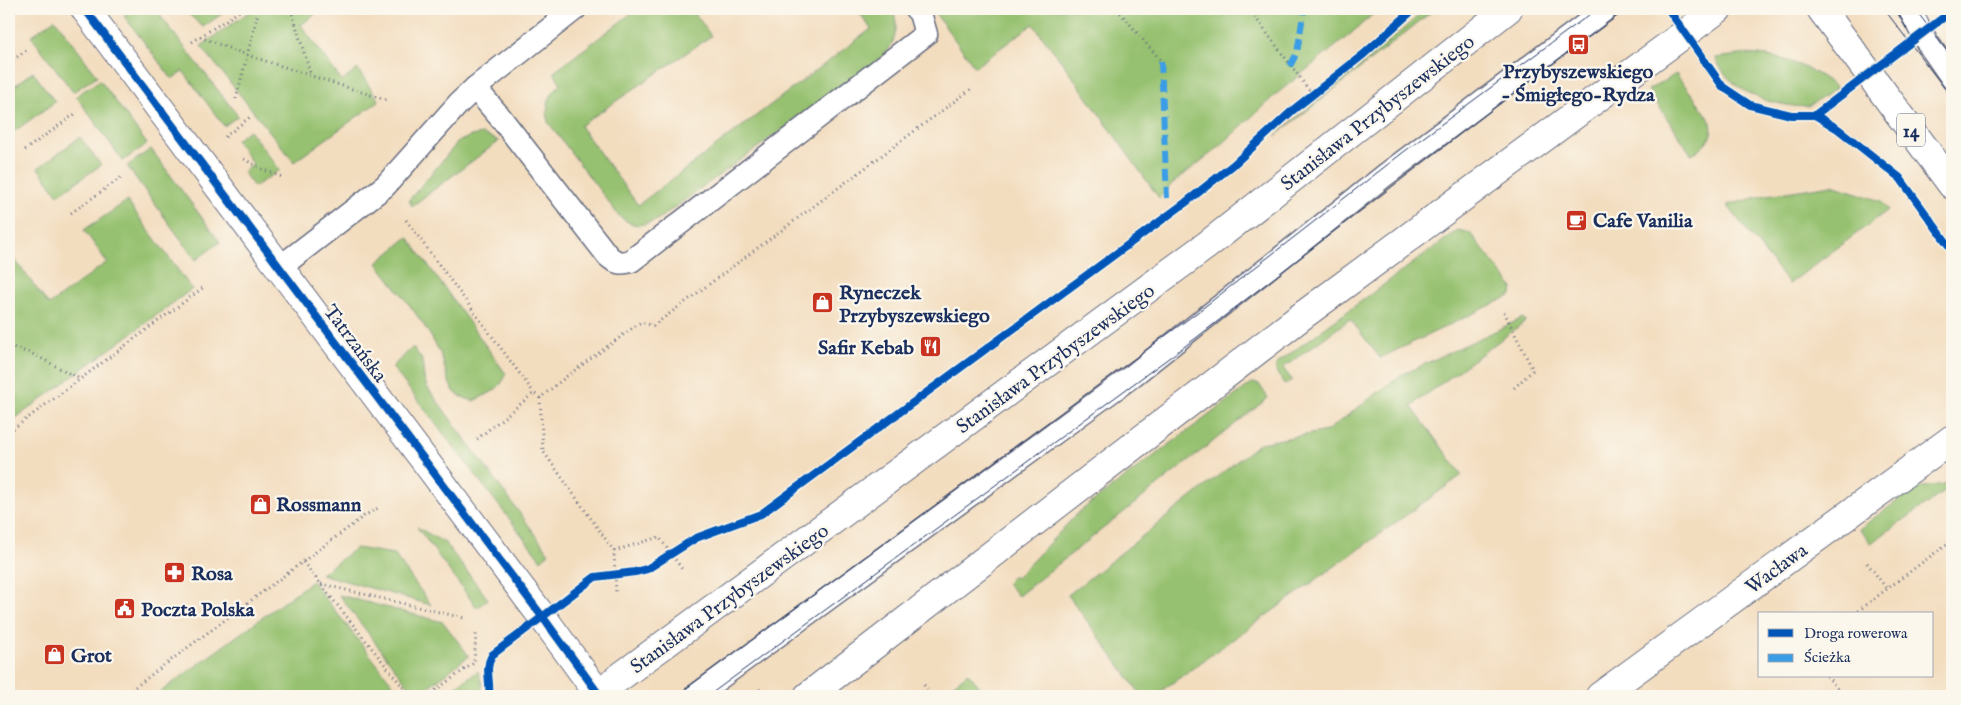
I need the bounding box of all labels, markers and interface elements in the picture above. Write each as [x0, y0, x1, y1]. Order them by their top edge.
street label: Stanisława Przybyszewskiego [1276, 29, 1480, 197]
bus stop icon: Przybyszewskiego - Śmigłego-Rydza [1566, 33, 1590, 57]
place label: Przybyszewskiego - Śmigłego-Rydza [1501, 60, 1655, 108]
road number: 14 [1897, 114, 1925, 146]
cafe icon: Cafe Vanilia [1565, 208, 1589, 232]
place label: Cafe Vanilia [1593, 209, 1693, 234]
street label: Stanisława Przybyszewskiego [952, 279, 1160, 440]
place label: Ryneczek Przybyszewskiego [839, 281, 990, 329]
shop icon: Ryneczek Przybyszewskiego [811, 291, 835, 315]
street label: Tatrzańska [317, 300, 392, 388]
restaurant icon: Safir Kebab [918, 335, 942, 359]
place label: Safir Kebab [818, 336, 914, 361]
shop icon: Rossmann [248, 492, 272, 516]
place label: Rossmann [276, 493, 362, 518]
street label: Stanisława Przybyszewskiego [626, 519, 834, 680]
street label: Wacława [1741, 538, 1813, 600]
pharmacy icon: Rosa [163, 561, 187, 585]
place label: Rosa [191, 562, 233, 587]
public building icon: Poczta Polska [113, 597, 137, 621]
place label: Poczta Polska [141, 598, 255, 623]
legend [1758, 612, 1934, 678]
text: Droga rowerowa [1804, 624, 1908, 643]
shop icon: Grot [43, 643, 67, 667]
place label: Grot [71, 644, 112, 669]
text: Ścieżka [1804, 648, 1851, 667]

